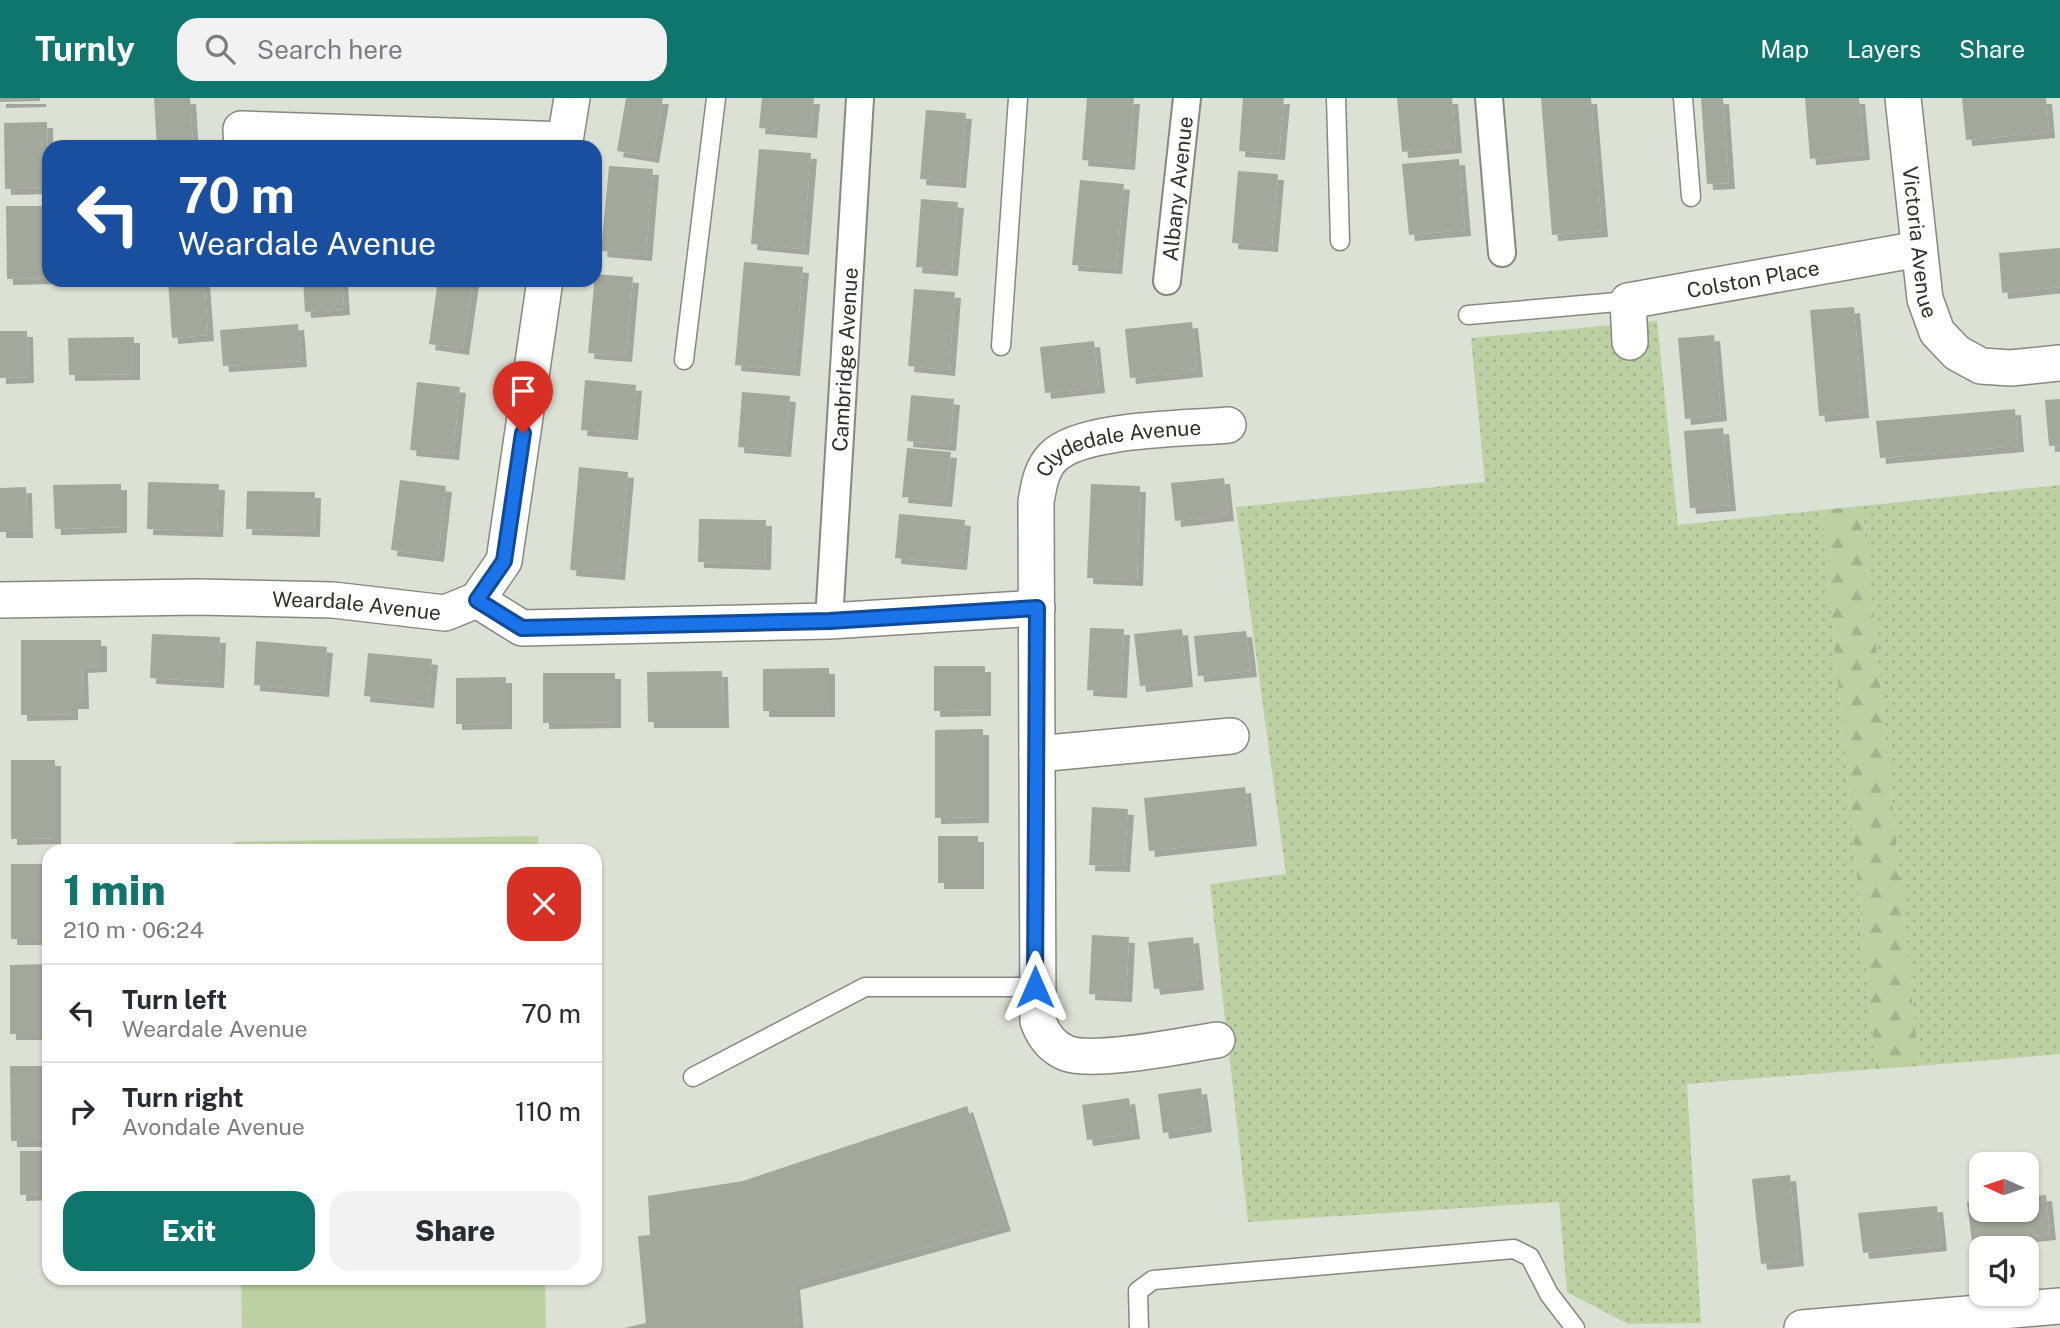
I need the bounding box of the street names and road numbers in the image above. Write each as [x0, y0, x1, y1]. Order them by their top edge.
street label: Albany Avenue [1157, 115, 1197, 262]
street label: Victoria Avenue [1898, 165, 1943, 321]
street label: Colston Place [1685, 255, 1821, 303]
street label: Cambridge Avenue [827, 267, 862, 452]
street label: Clydedale Avenue [1030, 414, 1202, 481]
street label: Weardale Avenue [272, 586, 442, 625]

